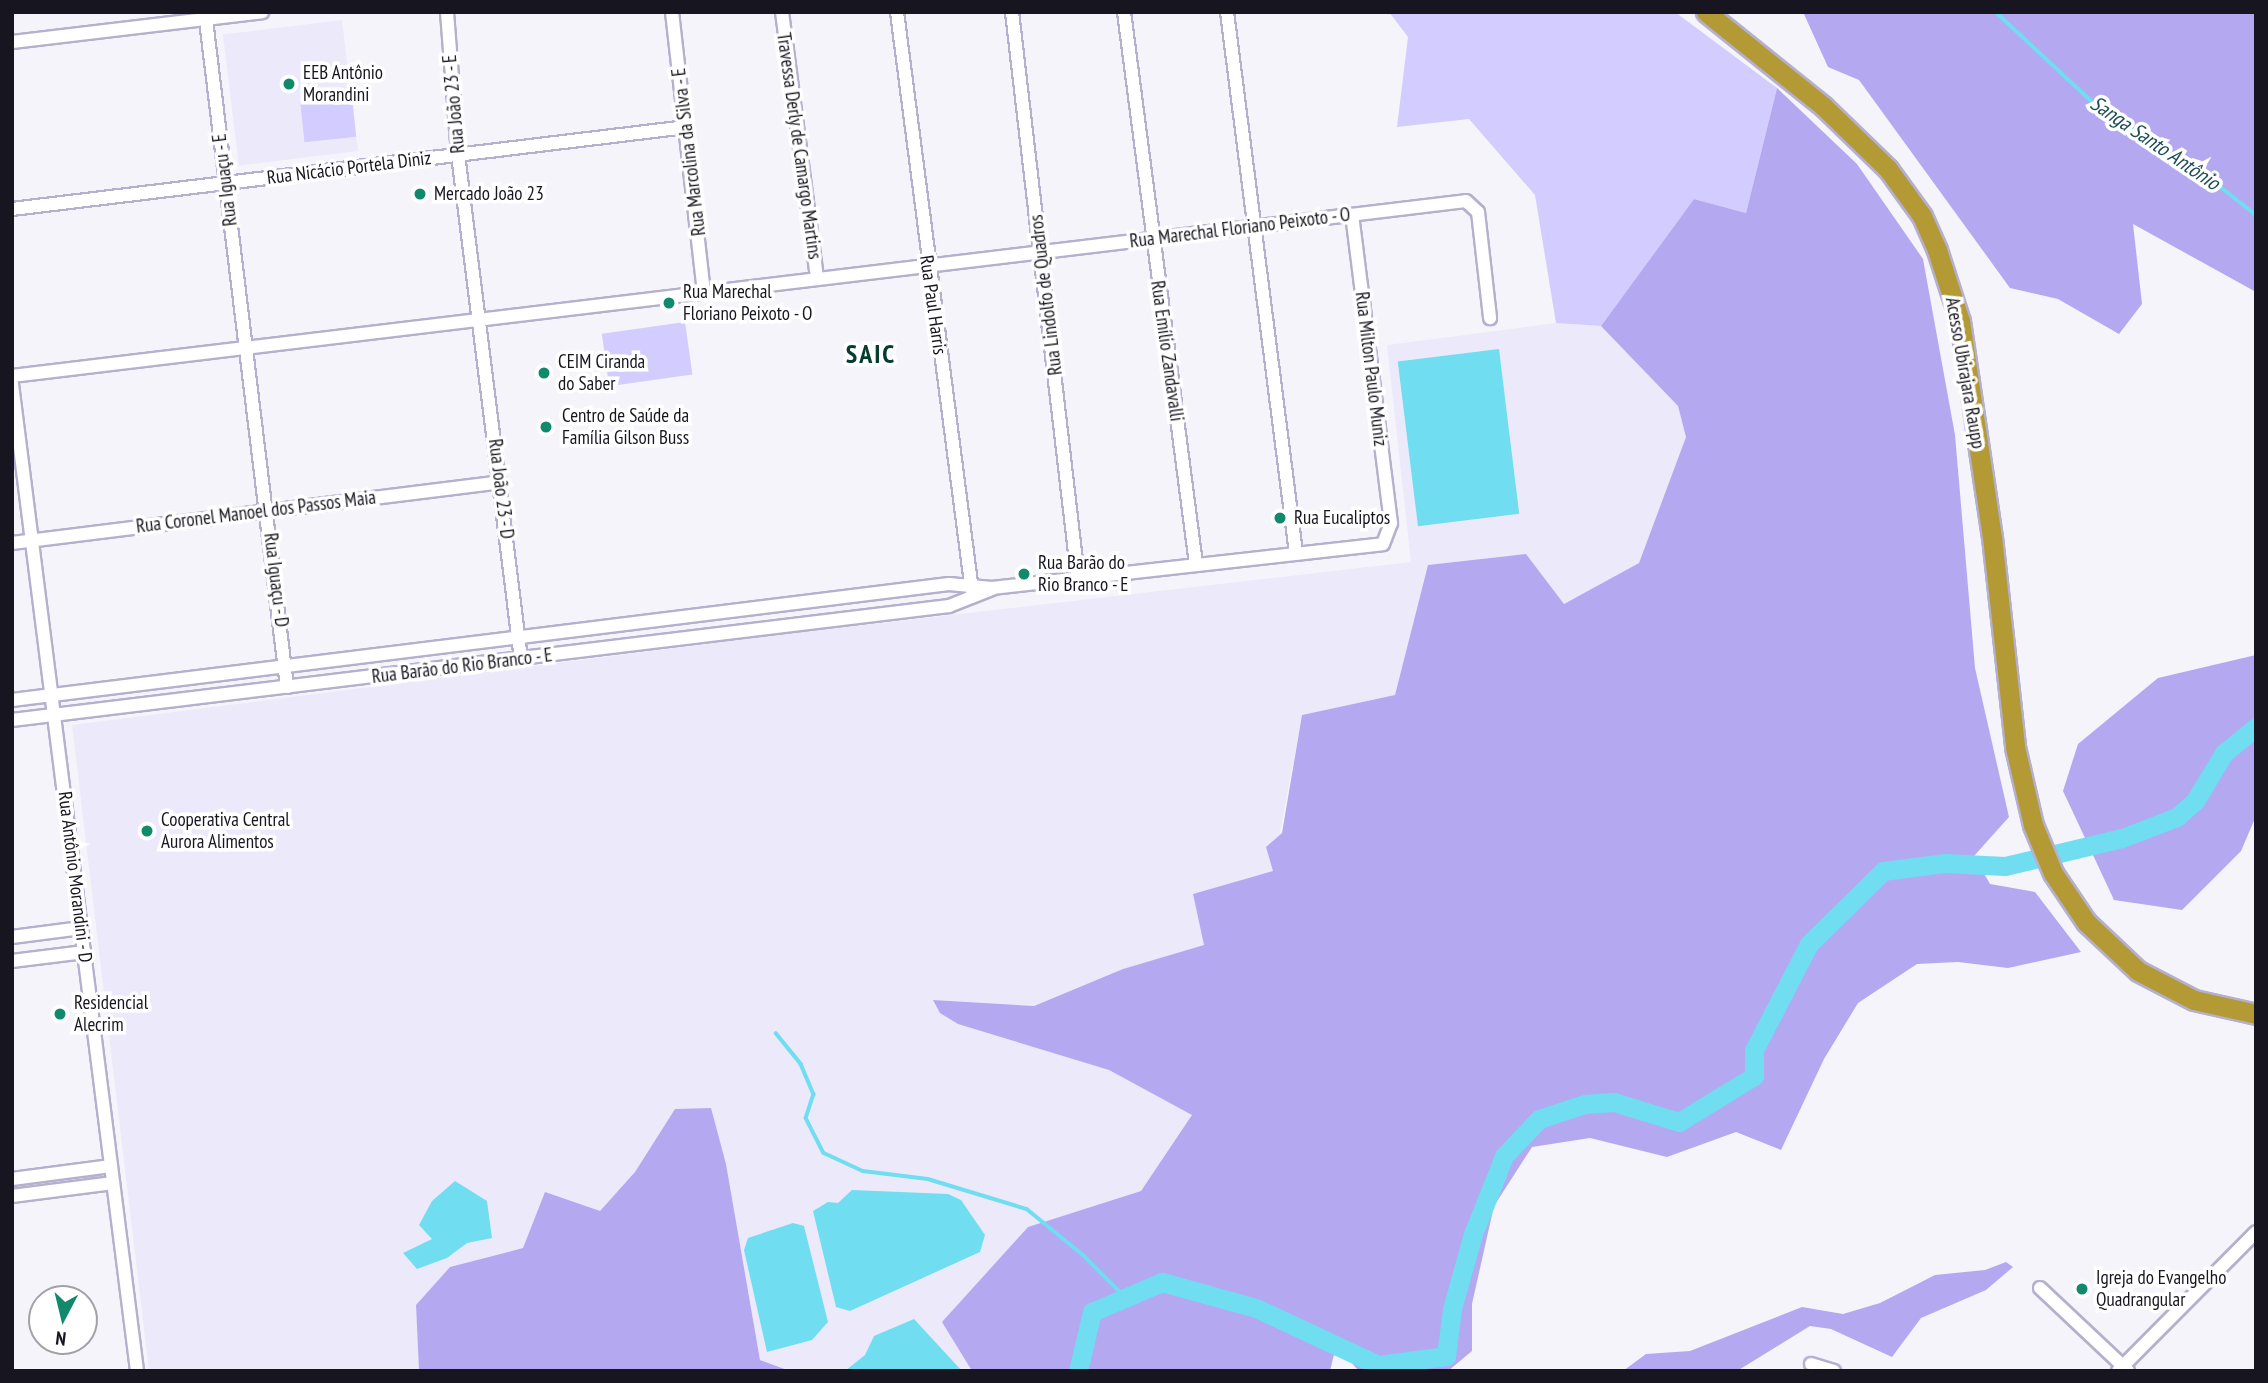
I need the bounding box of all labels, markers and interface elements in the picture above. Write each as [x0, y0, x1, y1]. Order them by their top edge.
street label: Travessa Derly de Camargo Martins [772, 31, 826, 261]
street label: Rua João 23 - E [438, 53, 470, 155]
place label: EEB Antônio Morandini [303, 62, 384, 106]
street label: Rua Marcolina da Silva - E [667, 66, 711, 238]
marker: EEB Antônio Morandini [281, 76, 297, 92]
water label: Sanga Santo Antônio [2085, 90, 2225, 196]
street label: Rua Iguaçu - E [208, 132, 242, 228]
street label: Rua Nicácio Portela Diniz [266, 147, 432, 189]
place label: Mercado João 23 [434, 183, 544, 205]
marker: Mercado João 23 [412, 186, 428, 202]
street label: Rua Marechal Floriano Peixoto - O [1128, 203, 1352, 253]
street label: Rua Lindolfo de Quadros [1025, 213, 1067, 377]
street label: Rua Paul Harris [915, 254, 951, 356]
street label: Rua Emílio Zandavalli [1146, 279, 1188, 423]
place label: Rua Marechal Floriano Peixoto - O [683, 281, 814, 325]
street label: Rua Milton Paulo Muniz [1350, 290, 1392, 448]
marker: Rua Marechal Floriano Peixoto - O [661, 295, 677, 311]
street label: Acesso Ubirajara Raupp [1940, 296, 1990, 450]
district label: SAIC [846, 338, 896, 370]
place label: CEIM Ciranda do Saber [558, 351, 645, 395]
marker: CEIM Ciranda do Saber [536, 365, 552, 381]
place label: Centro de Saúde da Família Gilson Buss [562, 405, 689, 449]
marker: Centro de Saúde da Família Gilson Buss [536, 417, 556, 437]
street label: Rua João 23 - D [483, 437, 519, 541]
street label: Rua Coronel Manoel dos Passos Maia [135, 486, 377, 538]
place label: Rua Eucaliptos [1294, 507, 1390, 529]
marker: Rua Eucaliptos [1272, 510, 1288, 526]
street label: Rua Iguaçu - D [259, 531, 293, 629]
place label: Rua Barão do Rio Branco - E [1038, 552, 1130, 596]
marker: Rua Barão do Rio Branco - E [1016, 566, 1032, 582]
street label: Rua Barão do Rio Branco - E [370, 644, 554, 688]
street label: Rua Antônio Morandini - D [53, 789, 97, 965]
place label: Cooperativa Central Aurora Alimentos [161, 809, 290, 853]
marker: Cooperativa Central Aurora Alimentos [139, 823, 155, 839]
place label: Residencial Alecrim [74, 992, 148, 1036]
marker: Residencial Alecrim [52, 1006, 68, 1022]
place label: Igreja do Evangelho Quadrangular [2096, 1267, 2226, 1311]
marker: Igreja do Evangelho Quadrangular [2074, 1281, 2090, 1297]
north arrow [28, 1285, 98, 1355]
text: N [54, 1326, 67, 1351]

